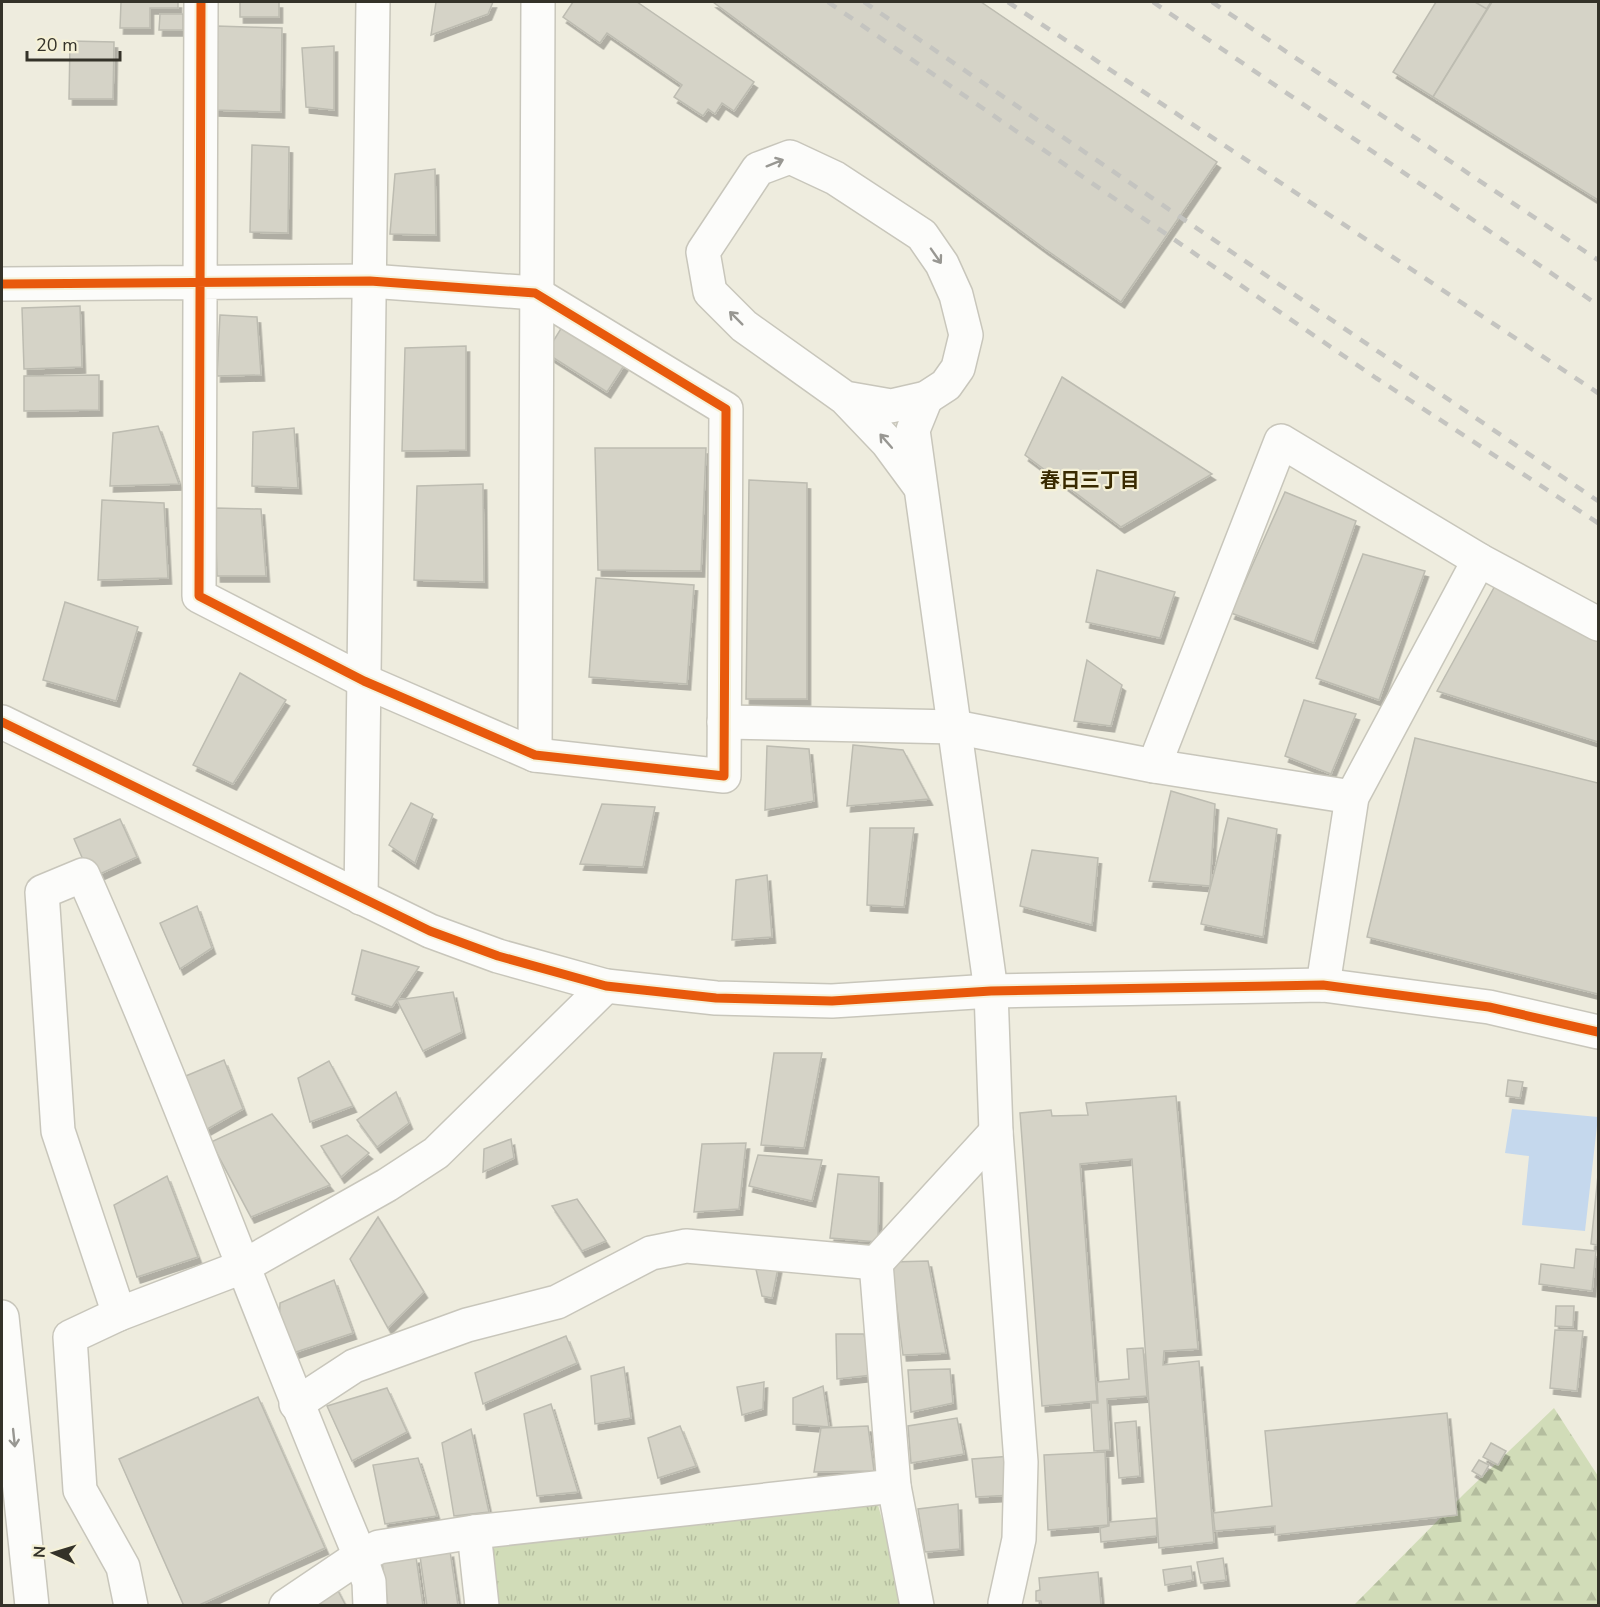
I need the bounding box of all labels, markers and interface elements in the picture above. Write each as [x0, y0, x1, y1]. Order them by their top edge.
scale bar [27, 24, 120, 62]
text: 20 m [36, 33, 78, 57]
one-way arrow [765, 156, 784, 167]
one-way arrow [930, 247, 942, 263]
one-way arrow [728, 311, 743, 325]
one-way arrow [879, 434, 893, 449]
district label: 春日三丁目 [1040, 467, 1140, 494]
one-way arrow [9, 1428, 20, 1448]
north arrow [24, 1523, 84, 1583]
text: N [29, 1545, 51, 1559]

